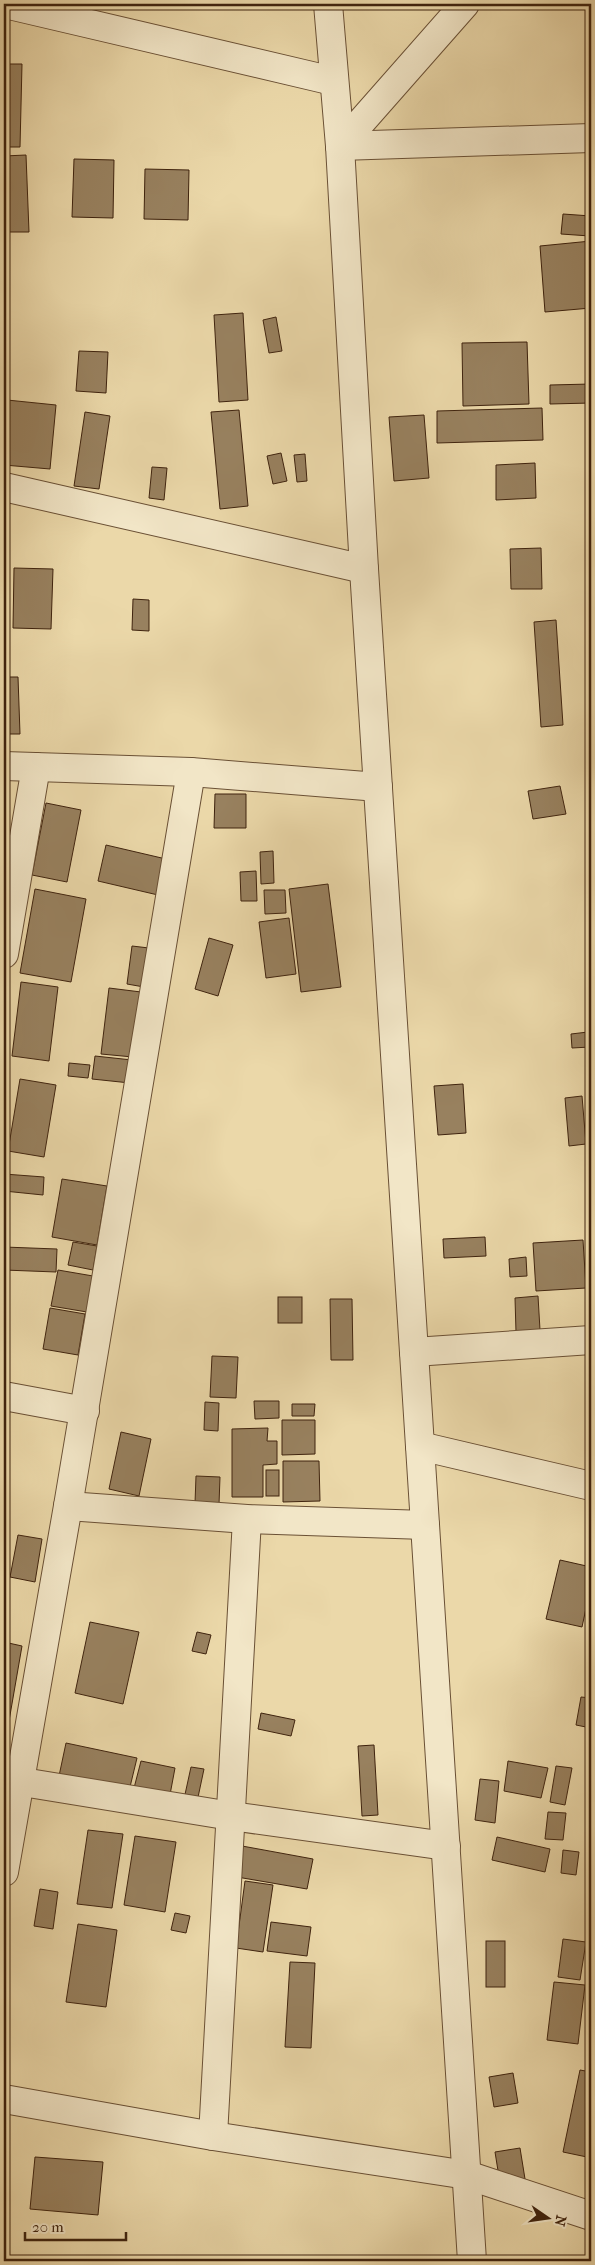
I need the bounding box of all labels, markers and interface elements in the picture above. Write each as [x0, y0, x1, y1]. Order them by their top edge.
north arrow [522, 2192, 572, 2242]
scale bar [25, 2210, 126, 2242]
text: N [551, 2214, 570, 2228]
text: 20 m [32, 2218, 64, 2236]

